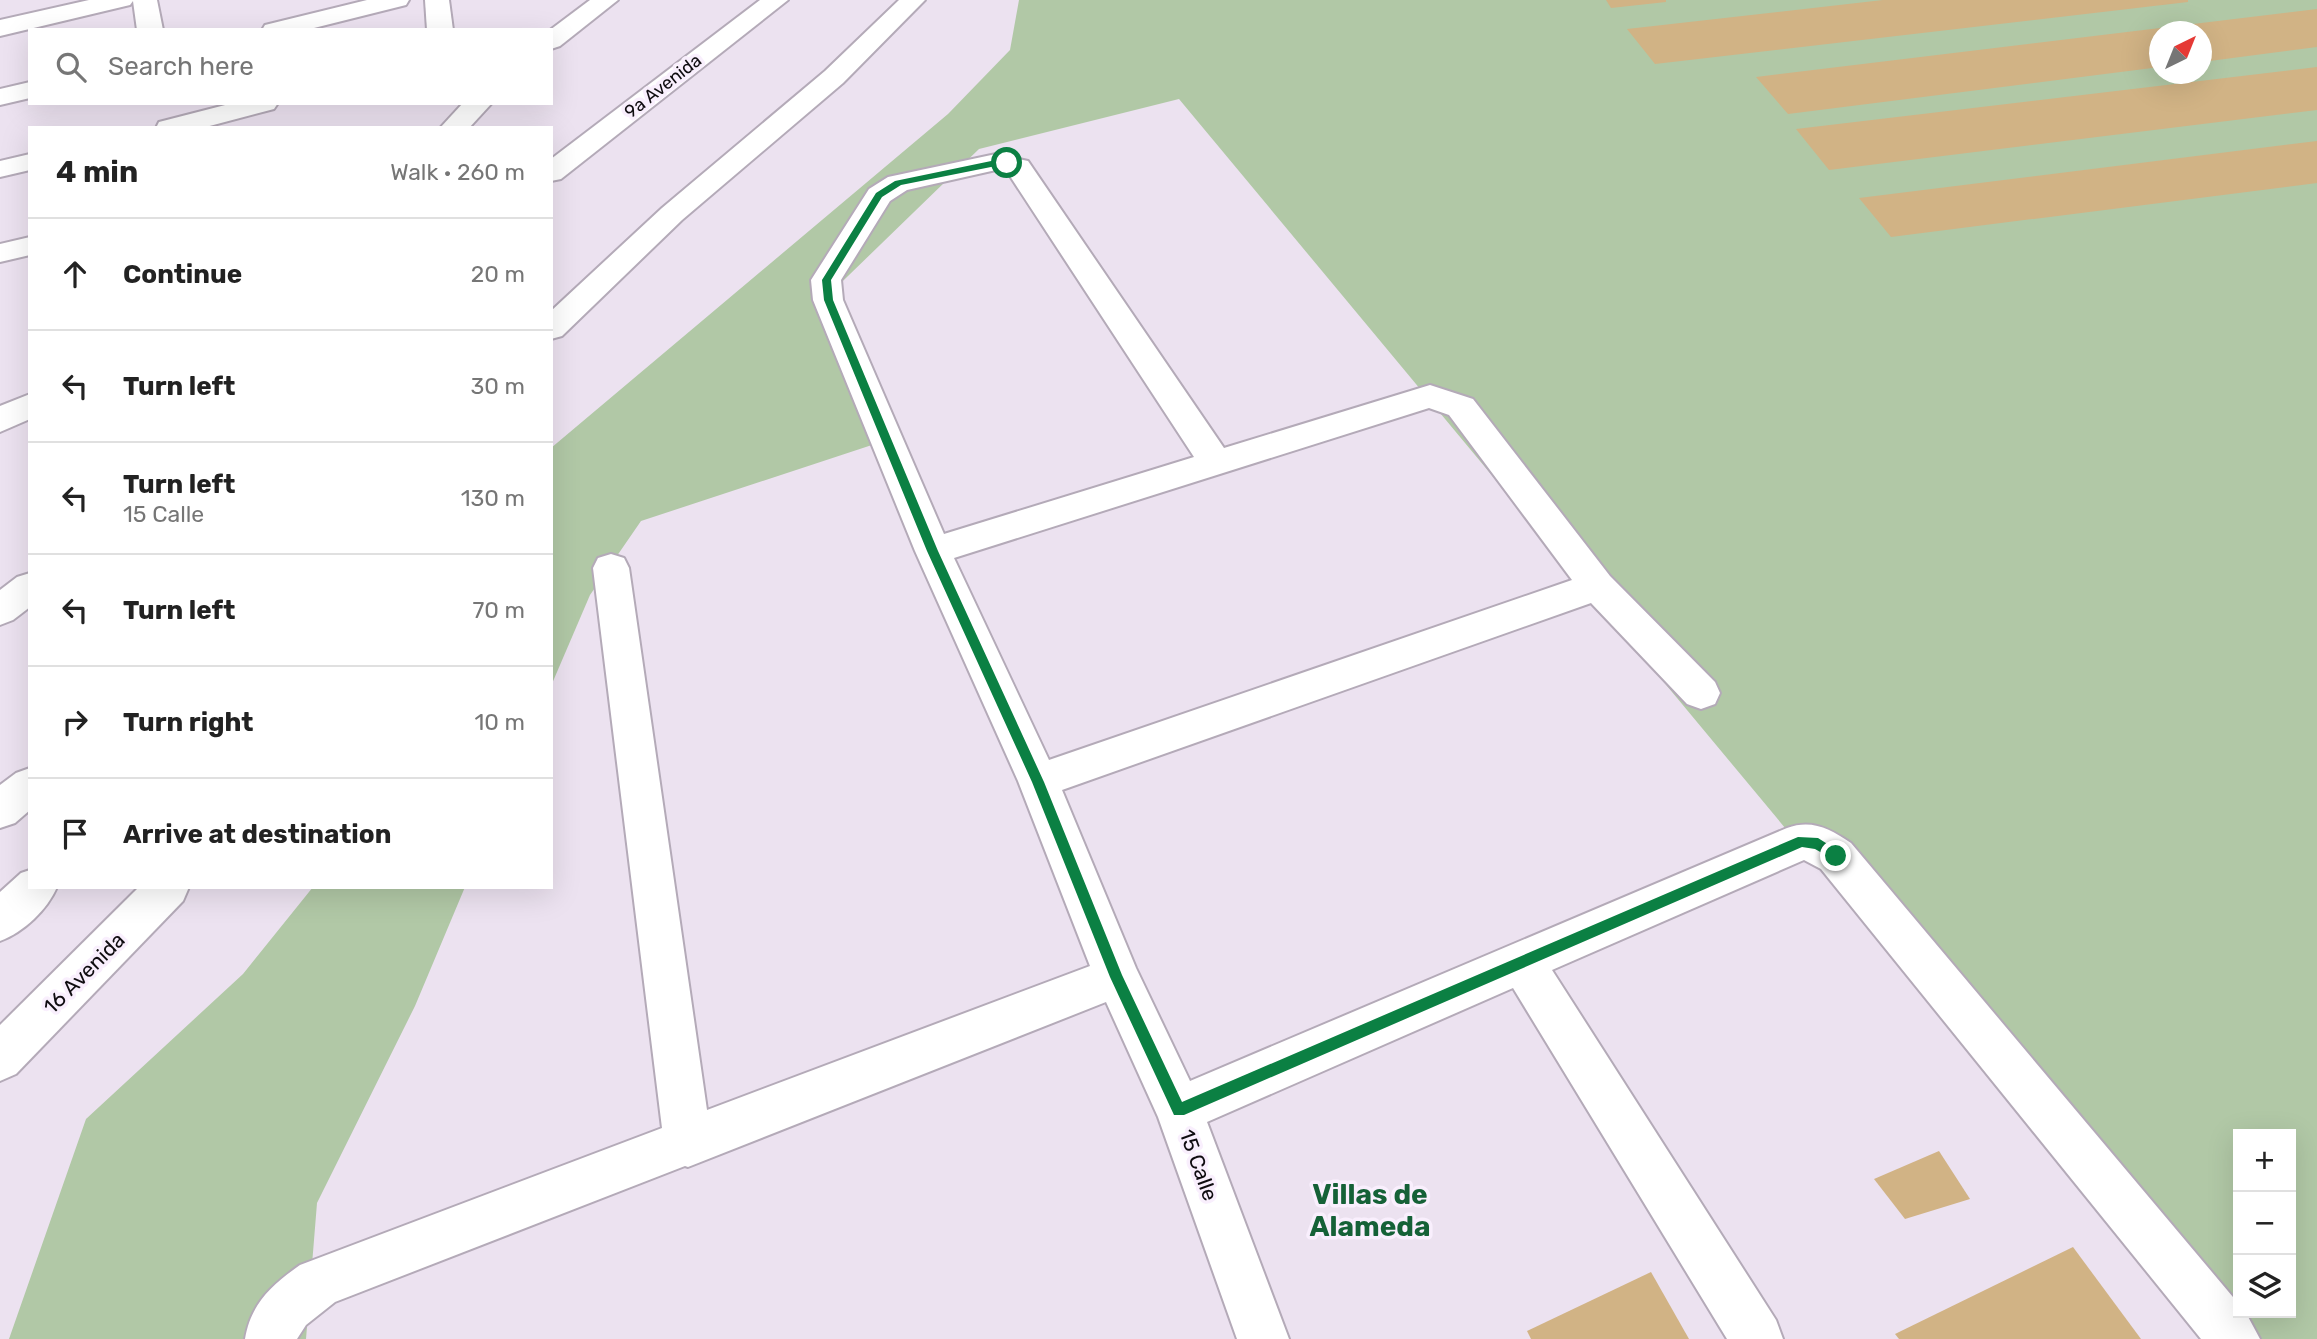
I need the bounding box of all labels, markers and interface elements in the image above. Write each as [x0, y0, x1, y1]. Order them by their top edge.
north arrow [2149, 21, 2212, 84]
search box [28, 28, 553, 105]
icon: search [52, 48, 90, 86]
street label: 9a Avenida [620, 49, 706, 123]
text: Search here [108, 51, 254, 82]
route start [991, 147, 1022, 178]
text: 4 min [56, 154, 138, 190]
text: Walk · 260 m [390, 158, 525, 186]
icon: ahead [56, 255, 94, 293]
text: Continue [123, 259, 242, 290]
text: 20 m [471, 260, 525, 288]
icon: left [56, 367, 94, 405]
text: Turn left [123, 371, 235, 402]
text: 30 m [470, 372, 525, 400]
text: Turn left [123, 469, 235, 500]
icon: left [56, 479, 94, 517]
text: 130 m [461, 484, 525, 512]
text: 15 Calle [123, 500, 204, 528]
icon: left [56, 591, 94, 629]
text: Turn left [123, 595, 235, 626]
text: 70 m [473, 596, 525, 624]
icon: right [56, 703, 94, 741]
text: Turn right [123, 707, 253, 738]
text: 10 m [474, 708, 525, 736]
icon: arrive [56, 815, 94, 853]
text: Arrive at destination [123, 819, 391, 850]
route end [1820, 840, 1851, 871]
street label: 16 Avenida [38, 927, 130, 1019]
street label: 15 Calle [1175, 1126, 1223, 1204]
map controls [2233, 1129, 2296, 1318]
button: + [2233, 1129, 2296, 1192]
district label: Villas de Alameda [1309, 1178, 1431, 1243]
button: − [2233, 1192, 2296, 1255]
button: layers [2233, 1255, 2296, 1318]

